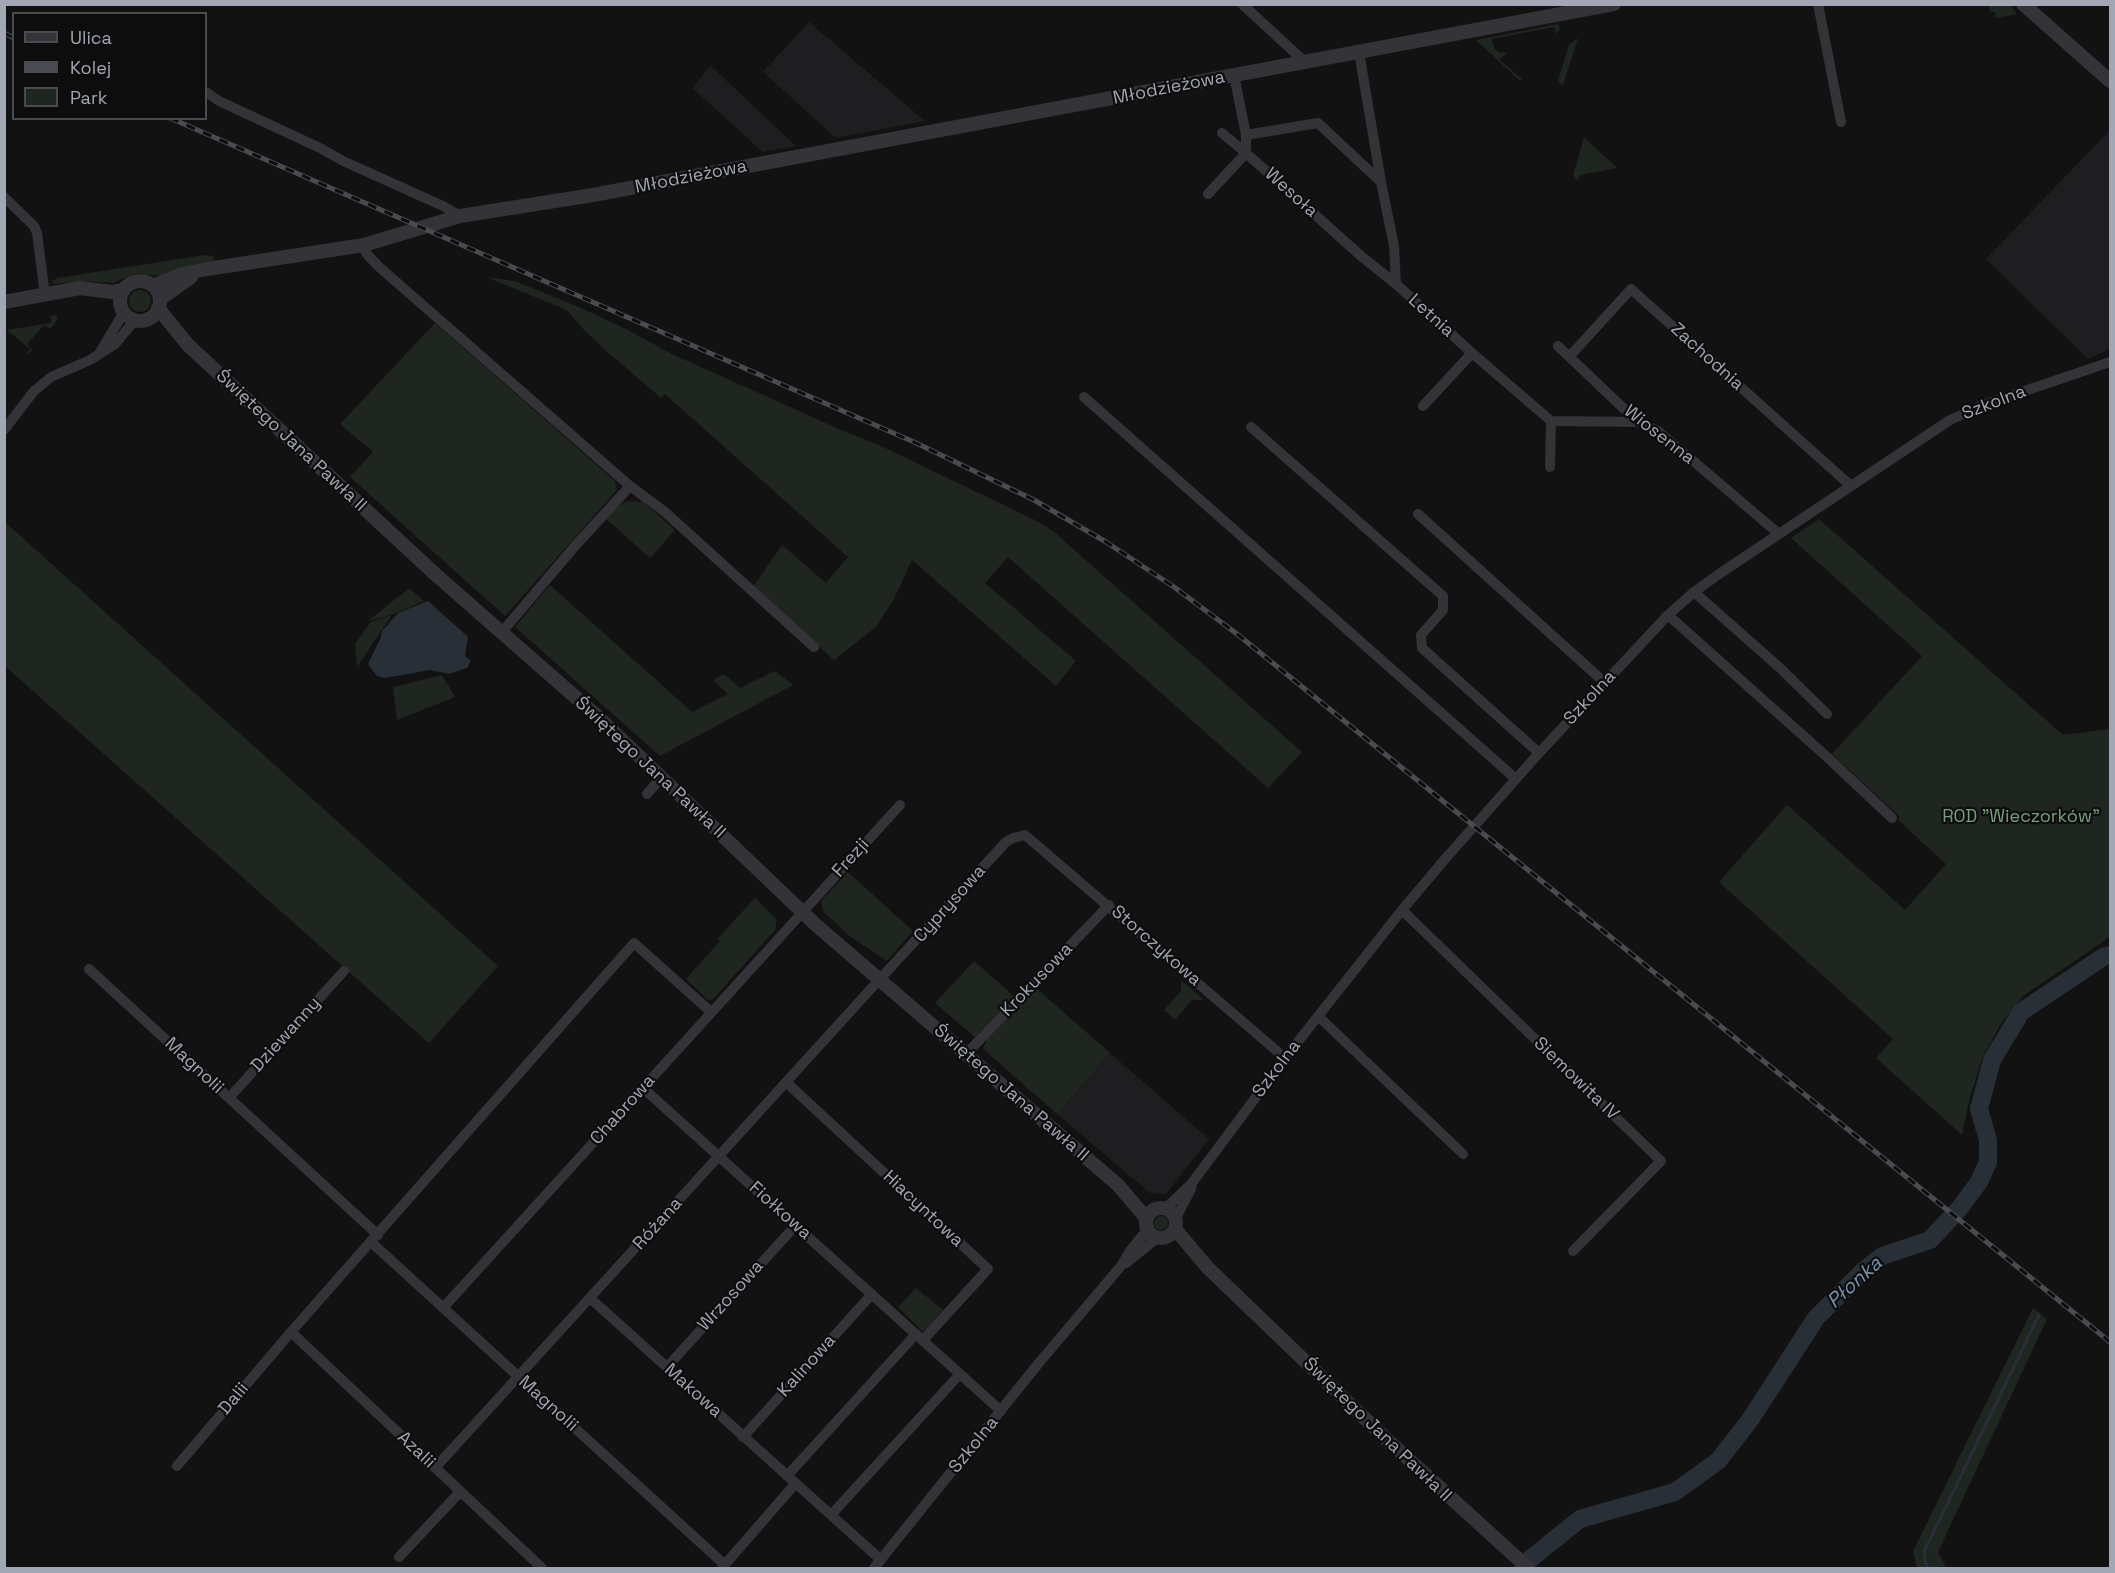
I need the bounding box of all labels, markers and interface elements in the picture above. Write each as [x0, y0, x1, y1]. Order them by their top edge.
legend [12, 12, 207, 120]
text: Ulica [70, 26, 112, 49]
text: Kolej [70, 56, 111, 79]
street label: Młodzieżowa [1111, 67, 1227, 109]
text: Park [70, 86, 107, 109]
street label: Młodzieżowa [633, 156, 749, 198]
street label: Wesoła [1260, 164, 1322, 222]
street label: Letnia [1404, 290, 1458, 342]
street label: Zachodnia [1666, 319, 1748, 395]
street label: Świętego Jana Pawła II [211, 366, 371, 516]
street label: Szkolna [1959, 381, 2029, 425]
street label: Wiosenna [1619, 401, 1699, 469]
street label: Szkolna [1559, 666, 1621, 730]
street label: Świętego Jana Pawła II [570, 693, 730, 843]
park label: ROD "Wieczorków" [1942, 806, 2100, 828]
street label: Frezji [828, 834, 874, 882]
street label: Cyprysowa [910, 861, 990, 947]
street label: Storczykowa [1107, 901, 1205, 991]
street label: Krokusowa [996, 939, 1078, 1021]
street label: Dziewanny [247, 993, 325, 1077]
street label: Świętego Jana Pawła II [929, 1020, 1093, 1166]
street label: Magnolii [160, 1033, 228, 1099]
street label: Siemowita IV [1529, 1033, 1623, 1125]
street label: Szkolna [1248, 1036, 1306, 1102]
street label: Chabrowa [586, 1071, 660, 1149]
street label: Hiacyntowa [878, 1166, 968, 1252]
street label: Fiołkowa [744, 1177, 816, 1245]
street label: Różana [629, 1193, 687, 1255]
water label: Płonka [1823, 1252, 1887, 1314]
street label: Wrzosowa [694, 1256, 768, 1336]
street label: Kalinowa [773, 1330, 841, 1402]
street label: Świętego Jana Pawła II [1298, 1353, 1456, 1507]
street label: Makowa [660, 1359, 726, 1423]
street label: Magnolii [514, 1372, 582, 1436]
street label: Dalii [214, 1378, 254, 1420]
street label: Szkolna [945, 1412, 1003, 1478]
street label: Azalii [392, 1427, 440, 1473]

